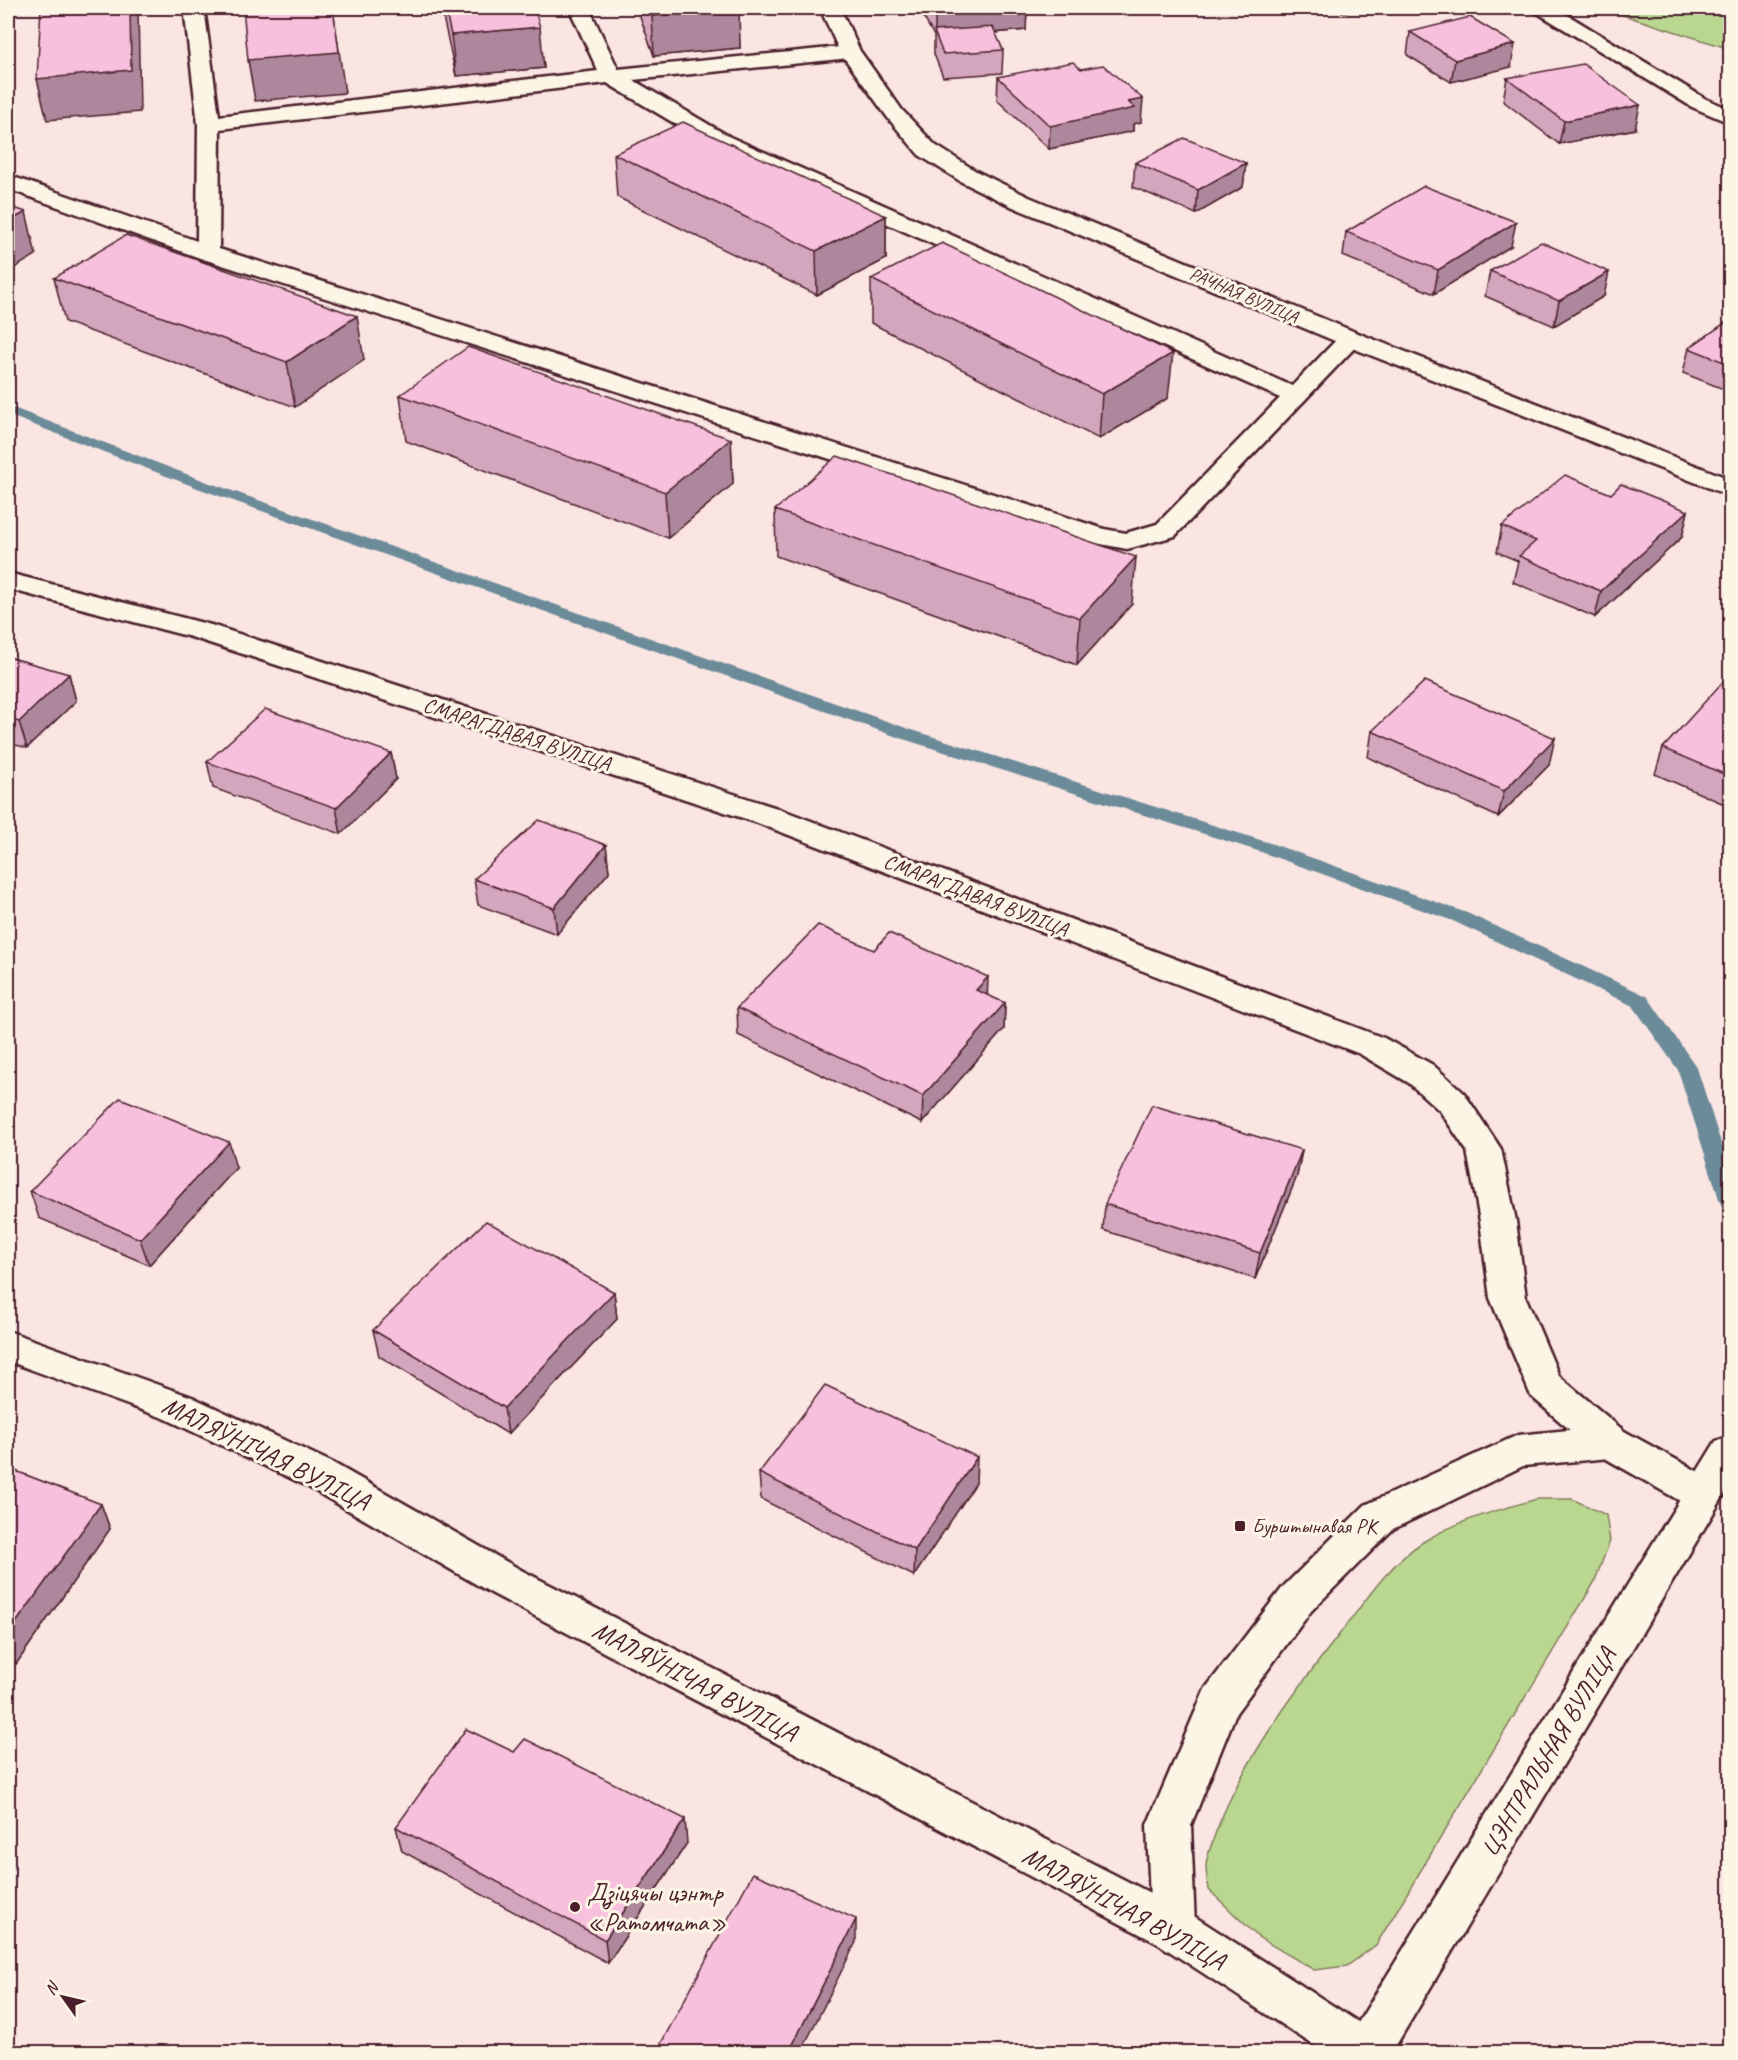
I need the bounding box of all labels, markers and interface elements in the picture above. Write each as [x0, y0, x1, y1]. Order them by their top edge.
street label: РАЧНАЯ ВУЛІЦА [1186, 262, 1302, 328]
street label: СМАРАГДАВАЯ ВУЛІЦА [420, 691, 615, 777]
street label: СМАРАГДАВАЯ ВУЛІЦА [880, 848, 1073, 943]
street label: МАЛЯЎНІЧАЯ ВУЛІЦА [157, 1388, 377, 1518]
place label: Бурштынавая РК [1252, 1513, 1380, 1539]
marker: Бурштынавая РК [1233, 1519, 1247, 1533]
street label: МАЛЯЎНІЧАЯ ВУЛІЦА [587, 1613, 805, 1750]
street label: ЦЭНТРАЛЬНАЯ ВУЛІЦА [1473, 1640, 1624, 1862]
street label: МАЛЯЎНІЧАЯ ВУЛІЦА [1017, 1839, 1233, 1978]
place label: Дзіцячы цэнтр «Ратомчата» [587, 1876, 727, 1939]
marker: Дзіцячы цэнтр «Ратомчата» [568, 1900, 582, 1914]
north arrow [33, 1967, 93, 2027]
text: N [40, 1977, 64, 1999]

